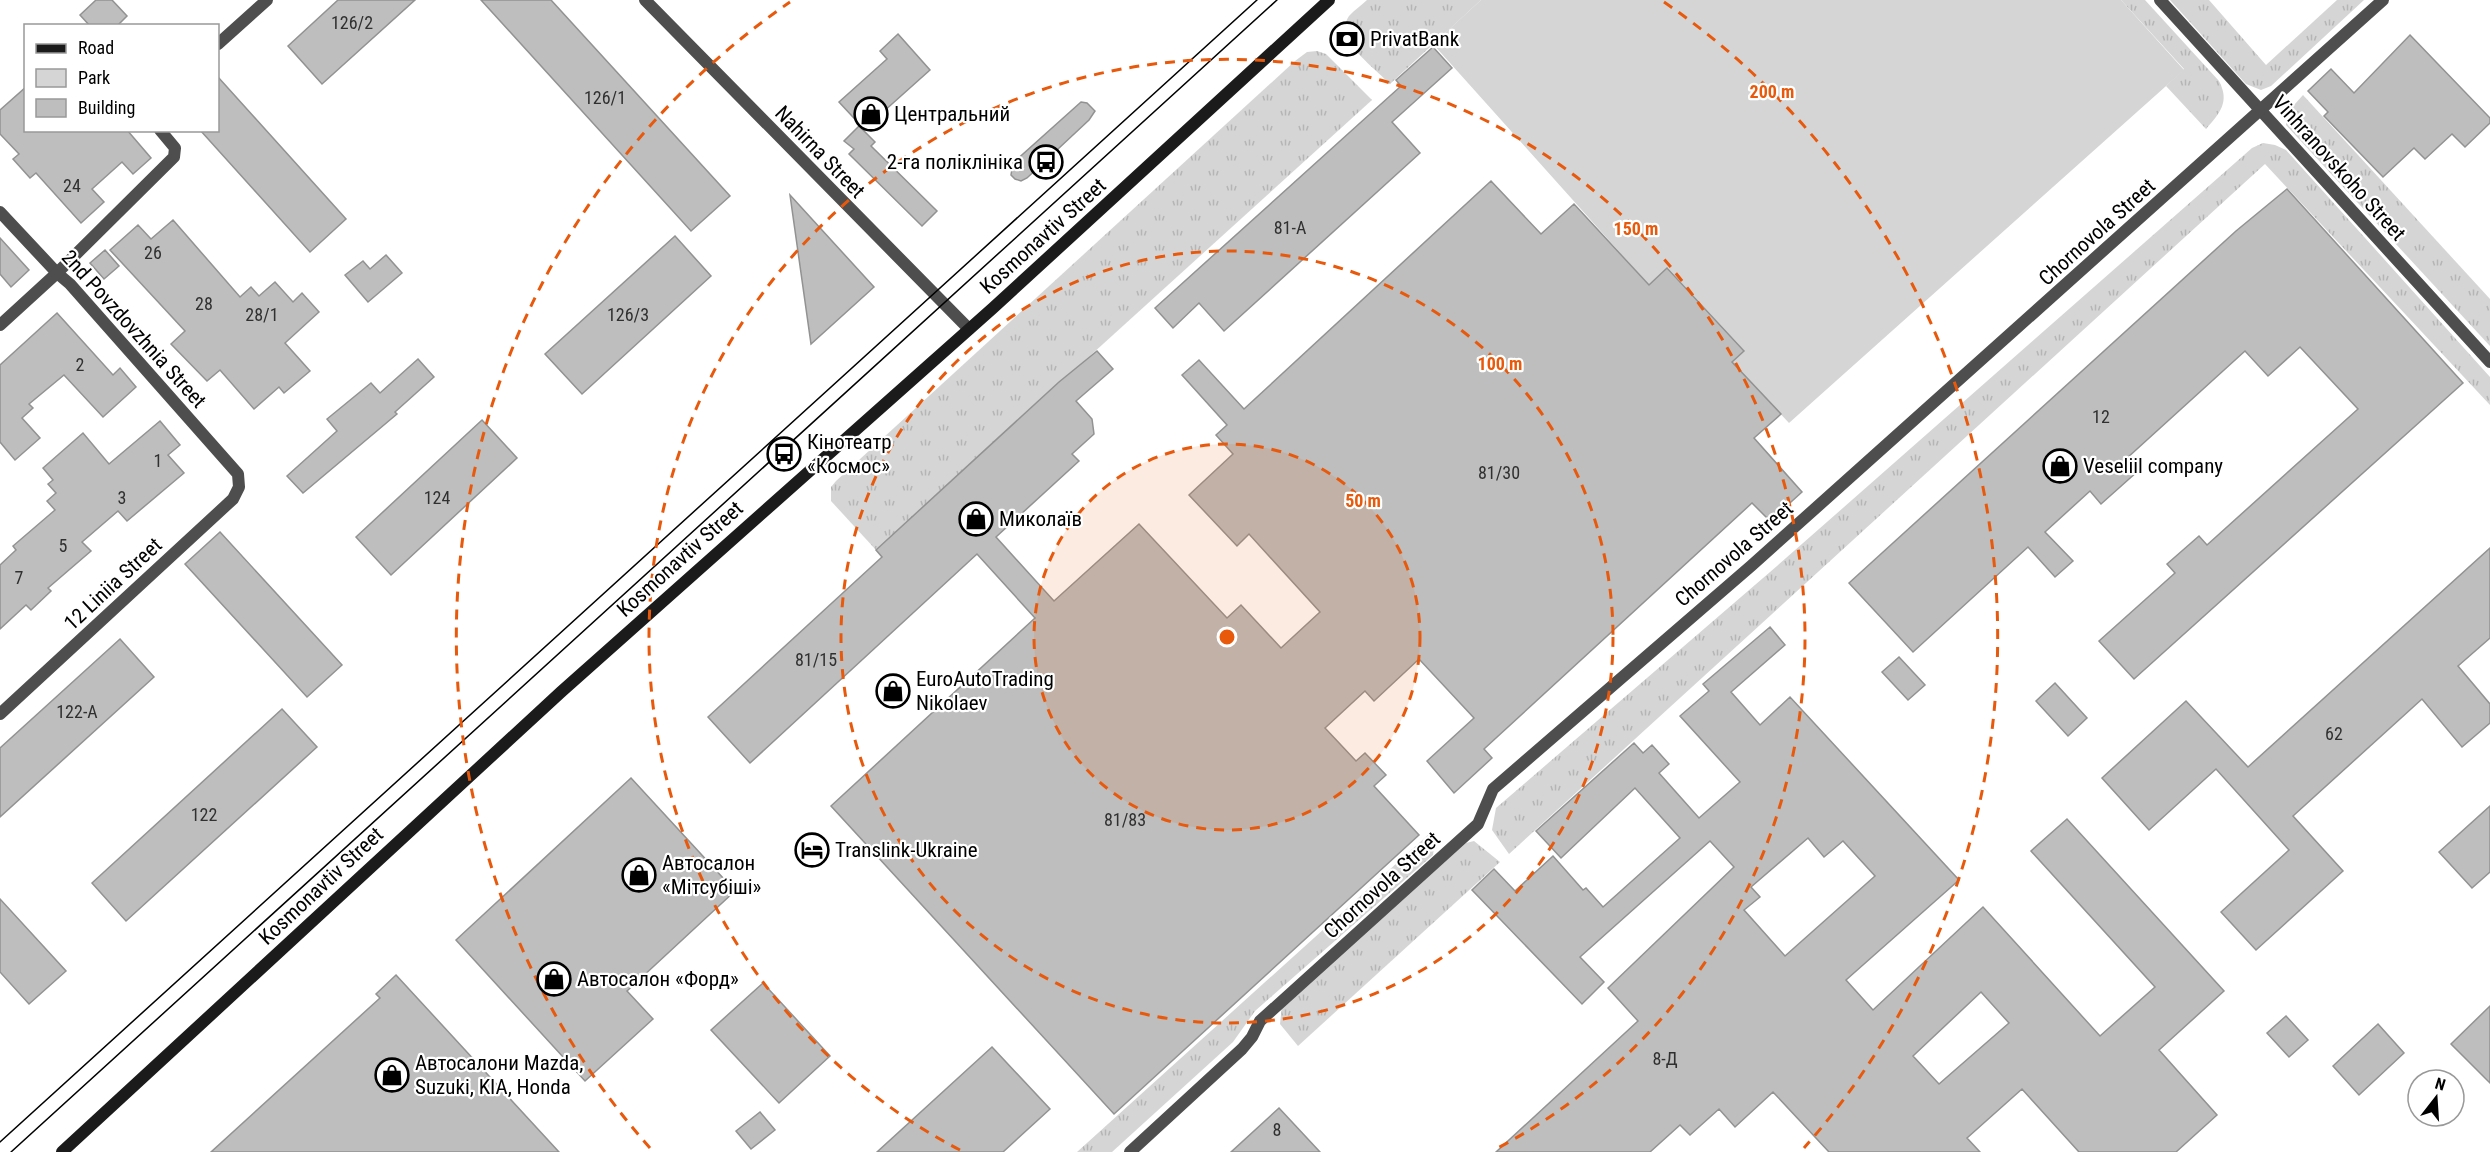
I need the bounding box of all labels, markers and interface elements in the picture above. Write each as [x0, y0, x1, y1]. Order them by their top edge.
house number: 126/2 [331, 12, 373, 33]
bank icon: PrivatBank [1329, 21, 1365, 57]
legend [24, 24, 219, 132]
place label: PrivatBank [1370, 27, 1460, 51]
text: Road [78, 37, 114, 58]
text: Park [78, 67, 110, 88]
text: 200 m [1750, 81, 1794, 102]
house number: 126/1 [584, 87, 626, 108]
street label: Vinhranovskoho Street [2268, 91, 2410, 245]
shop icon: Центральний [853, 96, 889, 132]
text: Building [78, 97, 135, 118]
street label: Nahirna Street [770, 101, 870, 203]
place label: Центральний [894, 102, 1010, 126]
bus stop icon: 2-га поліклініка [1028, 144, 1064, 180]
place label: 2-га поліклініка [887, 150, 1023, 174]
street label: Kosmonavtiv Street [975, 173, 1111, 299]
street label: Chornovola Street [2034, 174, 2160, 290]
house number: 24 [63, 175, 81, 196]
house number: 81-А [1274, 217, 1307, 238]
text: 150 m [1614, 218, 1658, 239]
house number: 26 [144, 242, 162, 263]
street label: 2nd Povzdovzhnia Street [56, 245, 212, 413]
house number: 28 [195, 293, 213, 314]
house number: 28/1 [245, 304, 279, 325]
house number: 126/3 [607, 304, 649, 325]
text: 100 m [1478, 353, 1522, 374]
house number: 2 [76, 354, 84, 376]
house number: 12 [2092, 406, 2110, 427]
place label: Кінотеатр «Космос» [807, 430, 892, 478]
bus stop icon: Кінотеатр «Космос» [766, 436, 802, 472]
shop icon: Veseliil company [2042, 448, 2078, 484]
house number: 1 [154, 450, 162, 471]
place label: Veseliil company [2083, 454, 2223, 478]
house number: 81/30 [1478, 462, 1520, 483]
house number: 3 [118, 487, 126, 508]
house number: 124 [424, 487, 450, 508]
text: 50 m [1345, 490, 1381, 511]
street label: Kosmonavtiv Street [612, 496, 748, 622]
street label: Chornovola Street [1670, 496, 1798, 612]
shop icon: Миколаїв [958, 501, 994, 537]
place label: Миколаїв [999, 507, 1082, 531]
street label: 12 Liniia Street [59, 533, 167, 635]
house number: 5 [59, 535, 68, 556]
house number: 7 [15, 567, 24, 588]
centre of rings [1217, 627, 1237, 647]
house number: 81/15 [795, 649, 837, 670]
place label: EuroAutoTrading Nikolaev [916, 667, 1054, 715]
shop icon: EuroAutoTrading Nikolaev [875, 673, 911, 709]
house number: 122-А [56, 701, 98, 722]
house number: 62 [2325, 723, 2343, 744]
house number: 122 [191, 804, 217, 825]
house number: 81/83 [1104, 809, 1146, 830]
street label: Kosmonavtiv Street [254, 822, 388, 950]
street label: Chornovola Street [1319, 827, 1445, 943]
hotel icon: Translink-Ukraine [794, 832, 830, 868]
place label: Translink-Ukraine [835, 838, 978, 862]
place label: Автосалон «Мітсубіші» [662, 851, 762, 899]
shop icon: Автосалон «Мітсубіші» [621, 857, 657, 893]
shop icon: Автосалон «Форд» [536, 961, 572, 997]
place label: Автосалон «Форд» [577, 967, 739, 991]
house number: 8-Д [1652, 1048, 1678, 1069]
place label: Автосалони Mazda, Suzuki, KIA, Honda [415, 1051, 583, 1099]
shop icon: Автосалони Mazda, Suzuki, KIA, Honda [374, 1057, 410, 1093]
north arrow [2406, 1068, 2466, 1128]
text: N [2433, 1074, 2448, 1095]
house number: 8 [1273, 1119, 1281, 1140]

